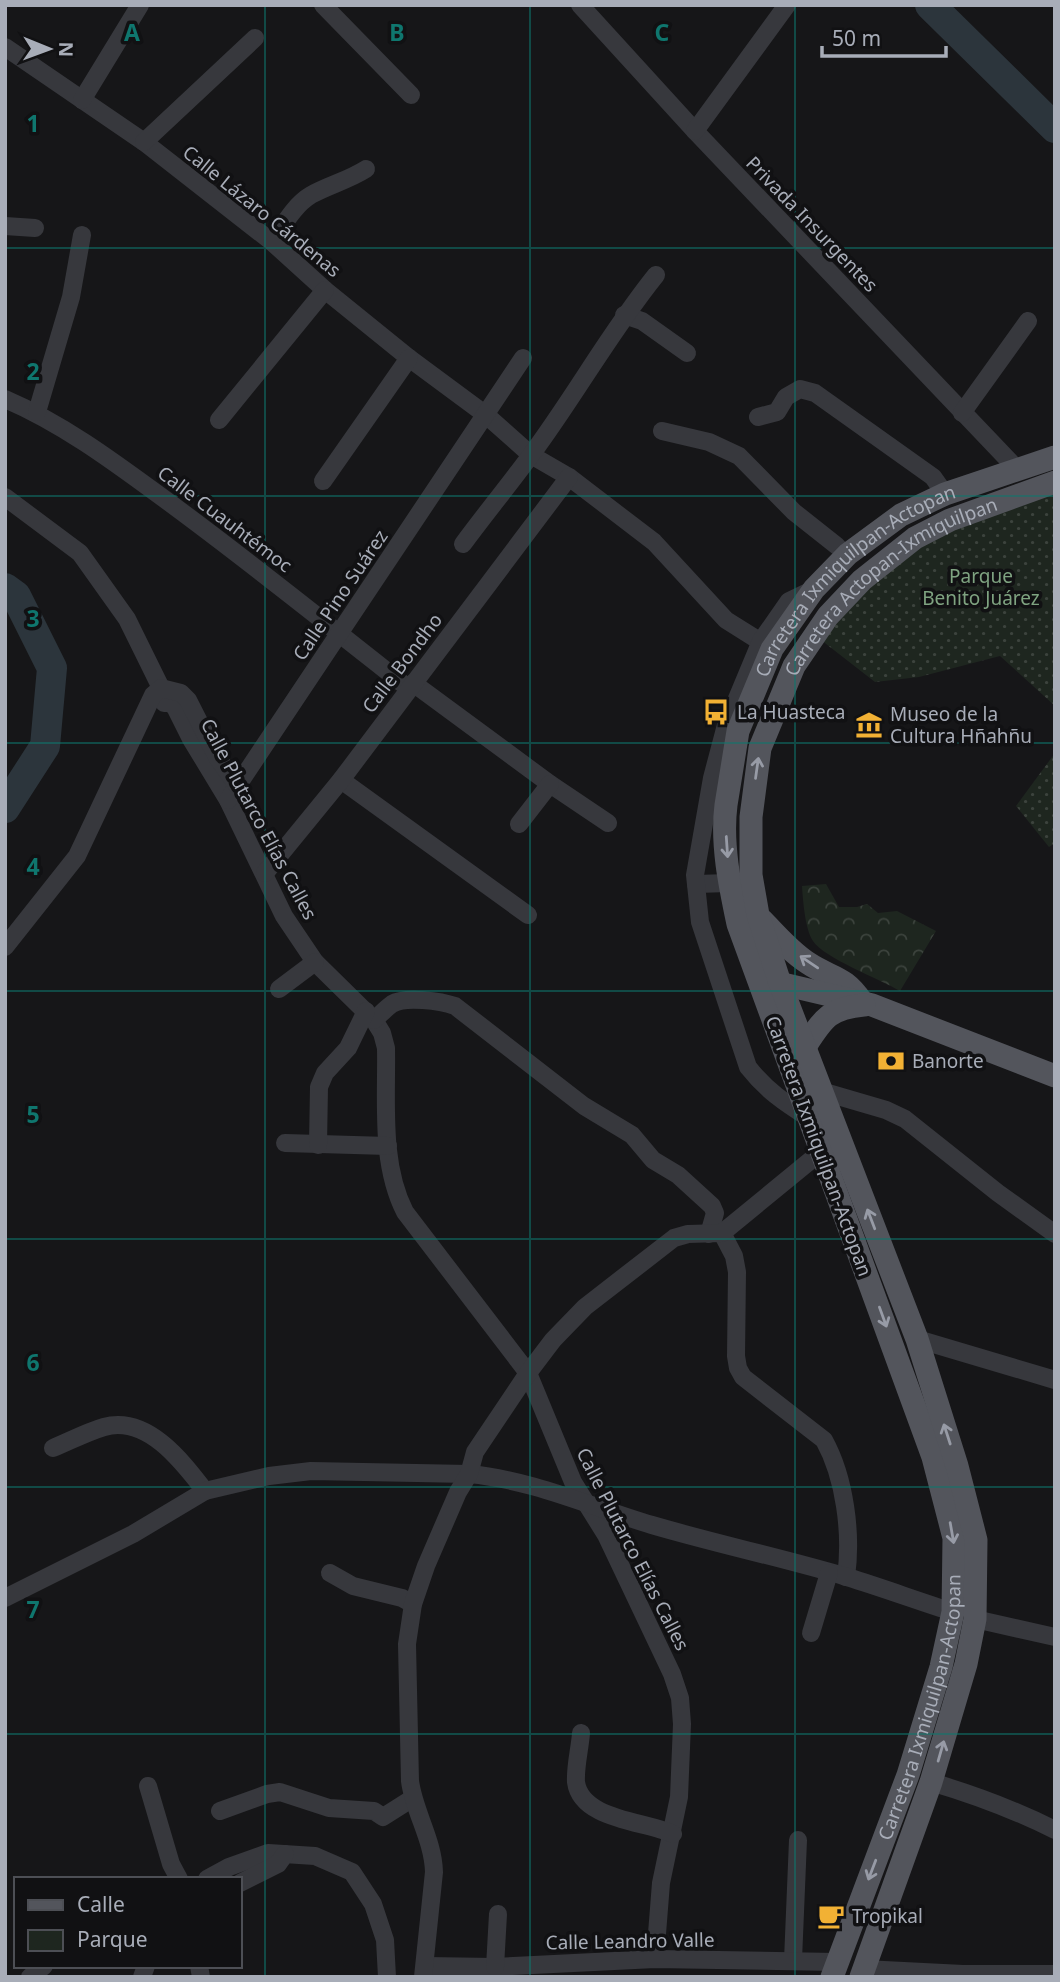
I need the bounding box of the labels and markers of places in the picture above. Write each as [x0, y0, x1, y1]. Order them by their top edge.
bus stop icon: La Huasteca [701, 697, 731, 727]
place label: La Huasteca [737, 699, 846, 725]
place label: Museo de la Cultura Hñahñu [890, 701, 1032, 749]
museum icon: Museo de la Cultura Hñahñu [854, 710, 884, 740]
bank icon: Banorte [876, 1046, 906, 1076]
place label: Banorte [912, 1048, 984, 1074]
cafe icon: Tropikal [816, 1901, 846, 1931]
place label: Tropikal [852, 1903, 923, 1929]

